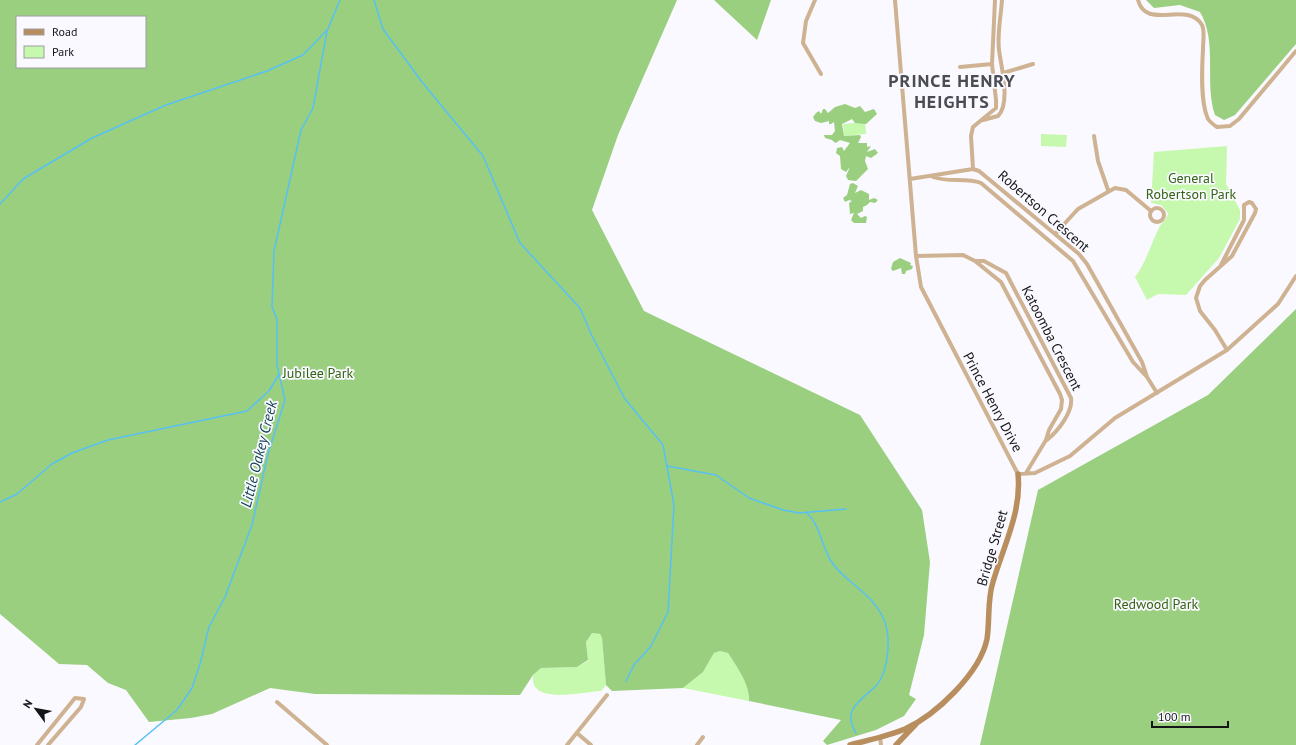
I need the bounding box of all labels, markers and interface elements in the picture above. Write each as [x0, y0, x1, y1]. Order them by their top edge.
legend [16, 16, 146, 68]
text: Road [52, 24, 77, 39]
text: Park [52, 44, 74, 59]
district label: PRINCE HENRY HEIGHTS [888, 69, 1016, 113]
street label: Robertson Crescent [994, 166, 1094, 256]
park label: General Robertson Park [1146, 169, 1236, 203]
street label: Katoomba Crescent [1018, 283, 1086, 394]
street label: Prince Henry Drive [959, 349, 1027, 455]
park label: Jubilee Park [282, 364, 354, 382]
water label: Little Oakey Creek [236, 397, 281, 509]
street label: Bridge Street [973, 508, 1012, 588]
park label: Redwood Park [1114, 595, 1199, 613]
north arrow [16, 689, 56, 729]
text: N [20, 697, 35, 710]
scale bar [1152, 703, 1228, 729]
text: 100 m [1158, 709, 1191, 724]

